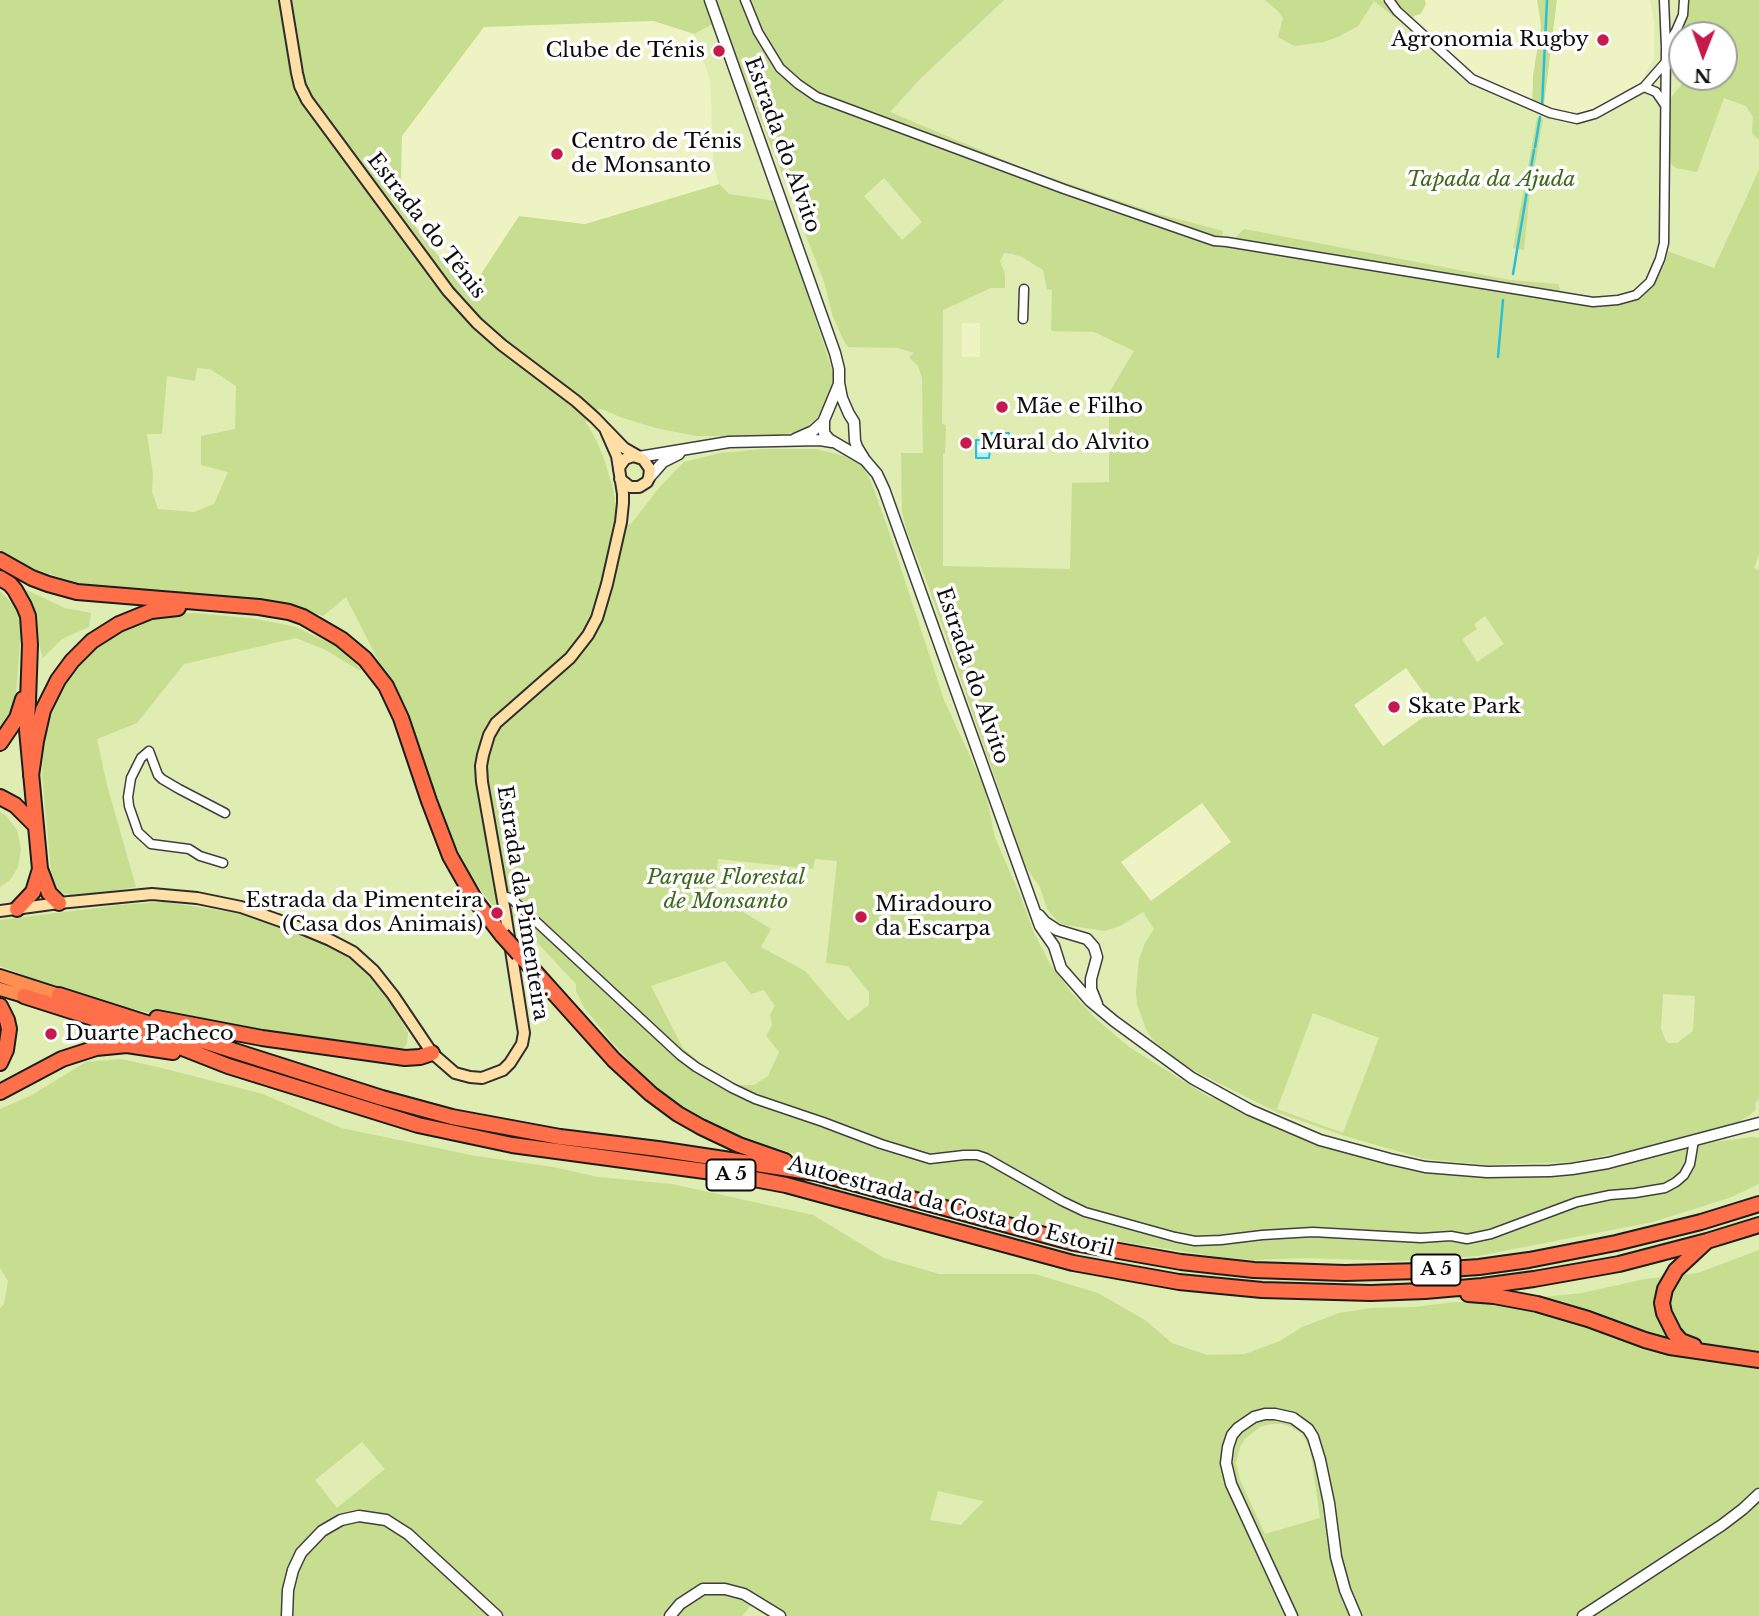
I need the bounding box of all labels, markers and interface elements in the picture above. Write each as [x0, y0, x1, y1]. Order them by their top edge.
north arrow [1668, 21, 1738, 91]
place label: Agronomia Rugby [1391, 27, 1589, 53]
marker: Agronomia Rugby [1595, 32, 1611, 48]
place label: Clube de Ténis [545, 38, 705, 64]
marker: Clube de Ténis [711, 43, 727, 59]
street label: Estrada do Alvito [739, 54, 825, 236]
text: N [1694, 64, 1712, 87]
place label: Centro de Ténis de Monsanto [571, 129, 742, 179]
marker: Centro de Ténis de Monsanto [549, 146, 565, 162]
street label: Estrada do Ténis [361, 148, 491, 304]
park label: Tapada da Ajuda [1406, 167, 1576, 193]
place label: Mãe e Filho [1016, 394, 1143, 420]
marker: Mãe e Filho [994, 399, 1010, 415]
place label: Mural do Alvito [980, 430, 1150, 456]
marker: Mural do Alvito [958, 435, 974, 451]
street label: Estrada do Alvito [930, 585, 1014, 767]
place label: Skate Park [1408, 694, 1521, 720]
marker: Skate Park [1386, 699, 1402, 715]
street label: Estrada da Pimenteira [491, 784, 553, 1022]
park label: Parque Florestal de Monsanto [647, 865, 805, 915]
place label: Estrada da Pimenteira (Casa dos Animais) [246, 888, 483, 938]
place label: Miradouro da Escarpa [875, 892, 992, 942]
marker: Estrada da Pimenteira (Casa dos Animais) [489, 905, 505, 921]
marker: Miradouro da Escarpa [853, 909, 869, 925]
place label: Duarte Pacheco [65, 1021, 234, 1047]
marker: Duarte Pacheco [43, 1026, 59, 1042]
street label: Autoestrada da Costa do Estoril [785, 1151, 1117, 1263]
road number: A 5 [706, 1160, 756, 1190]
road number: A 5 [1412, 1254, 1460, 1286]

